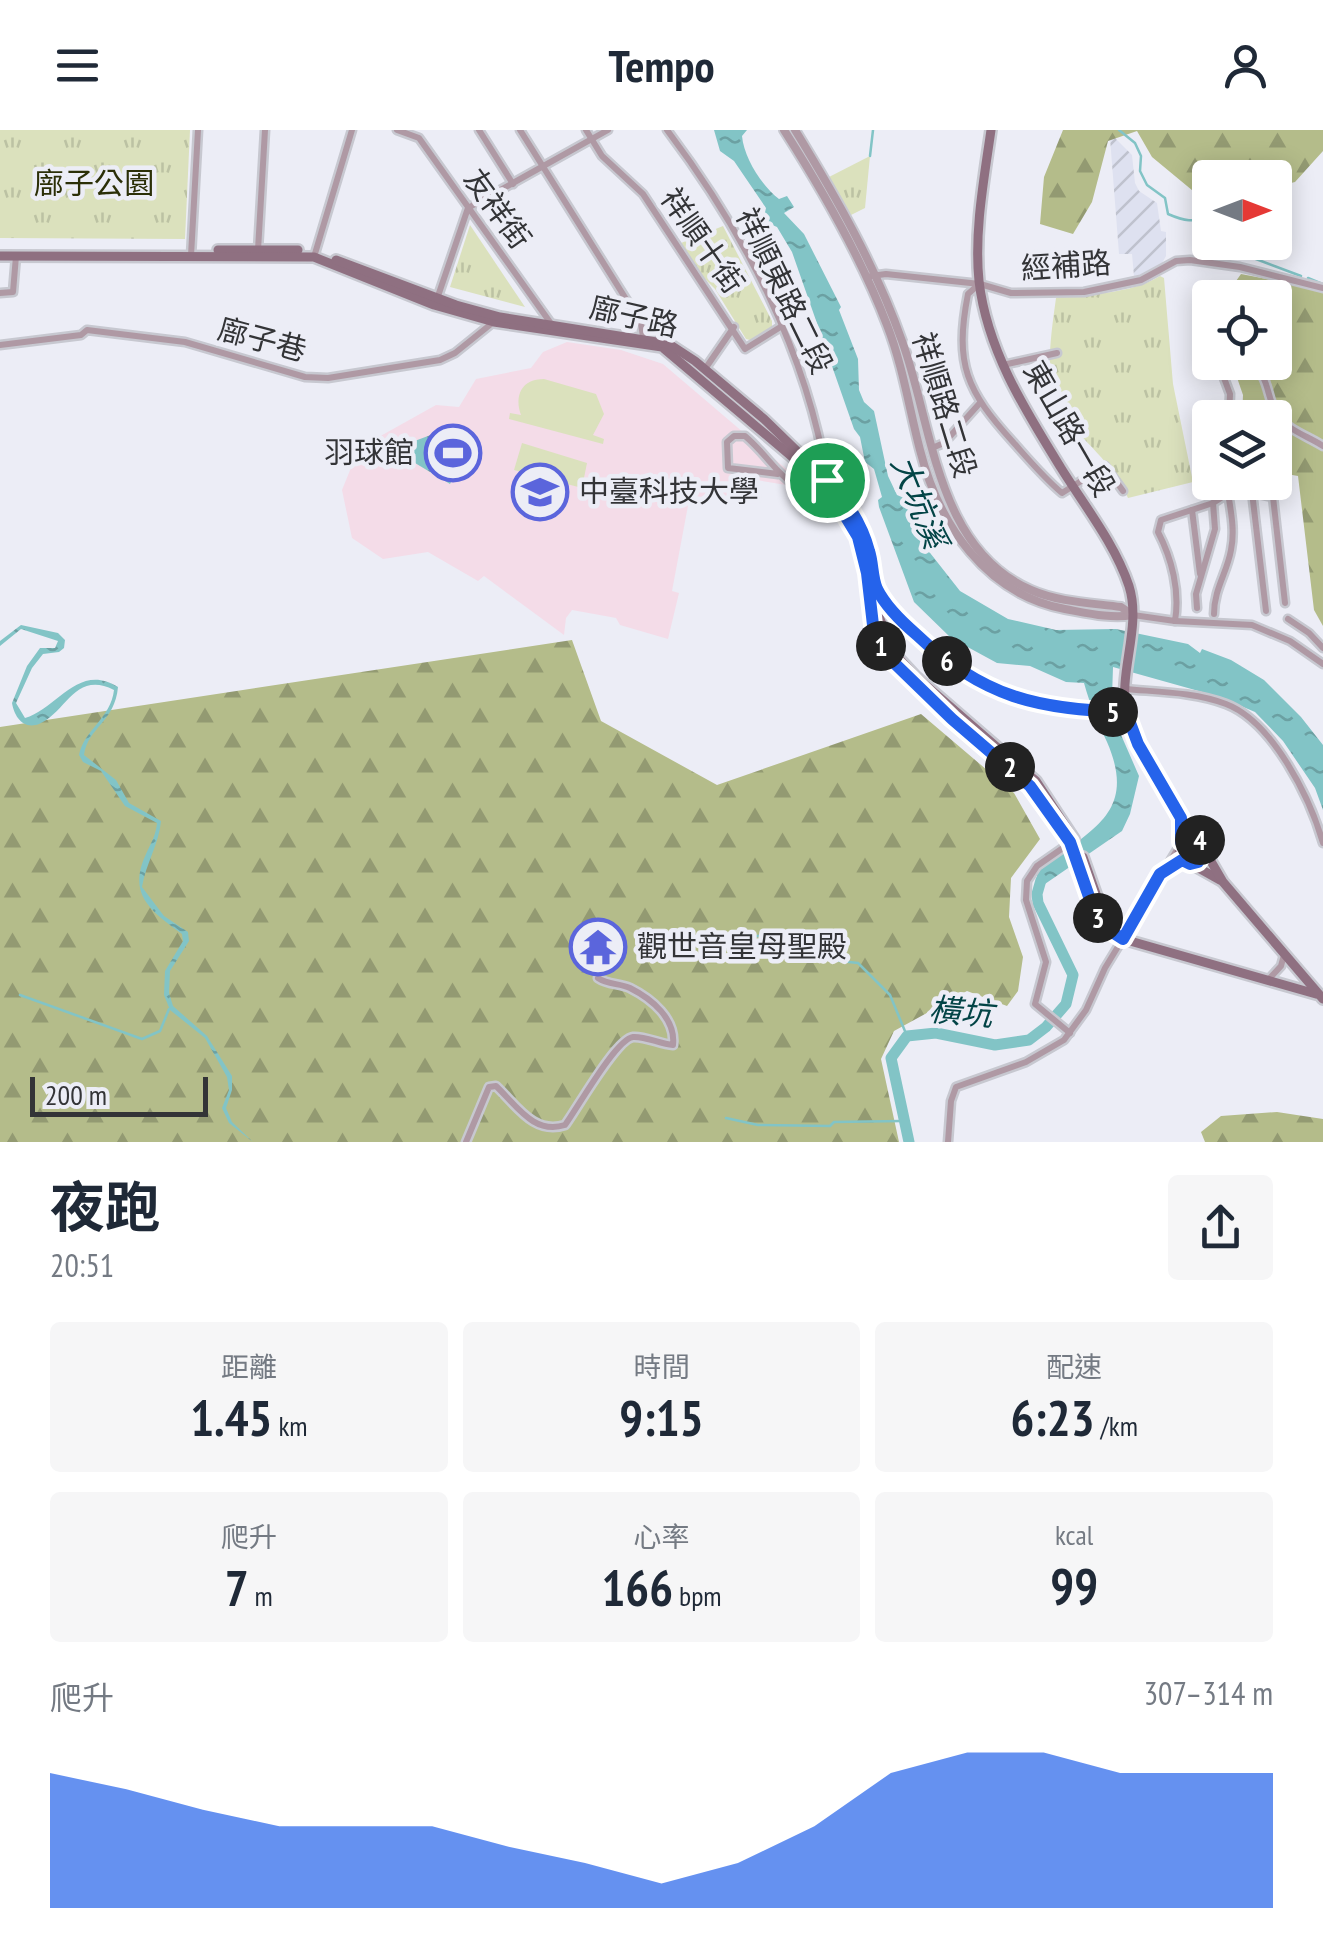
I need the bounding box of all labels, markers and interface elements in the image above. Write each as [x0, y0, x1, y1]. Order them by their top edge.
text: Tempo [609, 36, 714, 94]
icon: menu [50, 38, 105, 93]
icon: person [1218, 38, 1273, 93]
street label: 友祥街 [456, 160, 540, 256]
north arrow [1192, 160, 1292, 260]
map controls [1192, 160, 1292, 500]
park label: 廍子公園 [34, 163, 154, 202]
street label: 祥順十街 [653, 180, 754, 300]
street label: 祥順東路二段 [728, 201, 842, 380]
street label: 經補路 [1020, 242, 1112, 287]
button: locate [1192, 280, 1292, 380]
street label: 廍子路 [586, 286, 683, 345]
street label: 廍子巷 [214, 308, 311, 369]
street label: 祥順路二段 [905, 327, 986, 482]
street label: 東山路一段 [1016, 354, 1125, 503]
button: layers [1192, 400, 1292, 500]
sports icon: 羽球館 [423, 423, 483, 483]
place label: 羽球館 [324, 432, 414, 471]
pin [785, 438, 870, 523]
water label: 大坑溪 [882, 449, 959, 558]
icon: arrive [800, 453, 855, 508]
school or university icon: 中臺科技大學 [510, 462, 570, 522]
place label: 中臺科技大學 [579, 471, 759, 510]
pin: 1 [856, 621, 906, 671]
text: 1 [874, 627, 888, 664]
pin: 6 [922, 636, 972, 686]
text: 6 [940, 642, 954, 679]
pin: 5 [1088, 687, 1138, 737]
text: 5 [1106, 693, 1120, 730]
pin: 2 [985, 742, 1035, 792]
text: 2 [1003, 748, 1017, 785]
pin: 4 [1175, 815, 1225, 865]
text: 4 [1193, 821, 1207, 858]
pin: 3 [1073, 893, 1123, 943]
text: 3 [1091, 899, 1105, 936]
temple icon: 觀世音皇母聖殿 [568, 917, 628, 977]
place label: 觀世音皇母聖殿 [637, 926, 847, 965]
water label: 橫坑 [927, 987, 999, 1035]
scale bar [30, 1072, 208, 1116]
text: 200 m [45, 1076, 107, 1113]
text: 夜跑 [50, 1171, 160, 1242]
button: share [1168, 1175, 1273, 1280]
text: 20:51 [50, 1244, 114, 1286]
text: 距離 [221, 1348, 277, 1385]
text: 時間 [633, 1348, 690, 1385]
text: 配速 [1046, 1348, 1102, 1385]
text: 1.45 [190, 1385, 272, 1450]
text: 9:15 [619, 1385, 704, 1450]
text: 6:23 [1010, 1385, 1095, 1450]
text: km [272, 1407, 308, 1444]
text: /km [1095, 1407, 1138, 1444]
text: kcal [1055, 1516, 1093, 1553]
text: 爬升 [221, 1518, 277, 1555]
text: 心率 [633, 1518, 690, 1555]
text: 99 [1050, 1553, 1098, 1618]
text: 7 [225, 1555, 249, 1620]
text: 166 [601, 1555, 673, 1620]
text: m [249, 1577, 273, 1614]
text: bpm [673, 1577, 722, 1614]
text: 307–314 m [1144, 1672, 1273, 1714]
text: 爬升 [50, 1676, 114, 1718]

